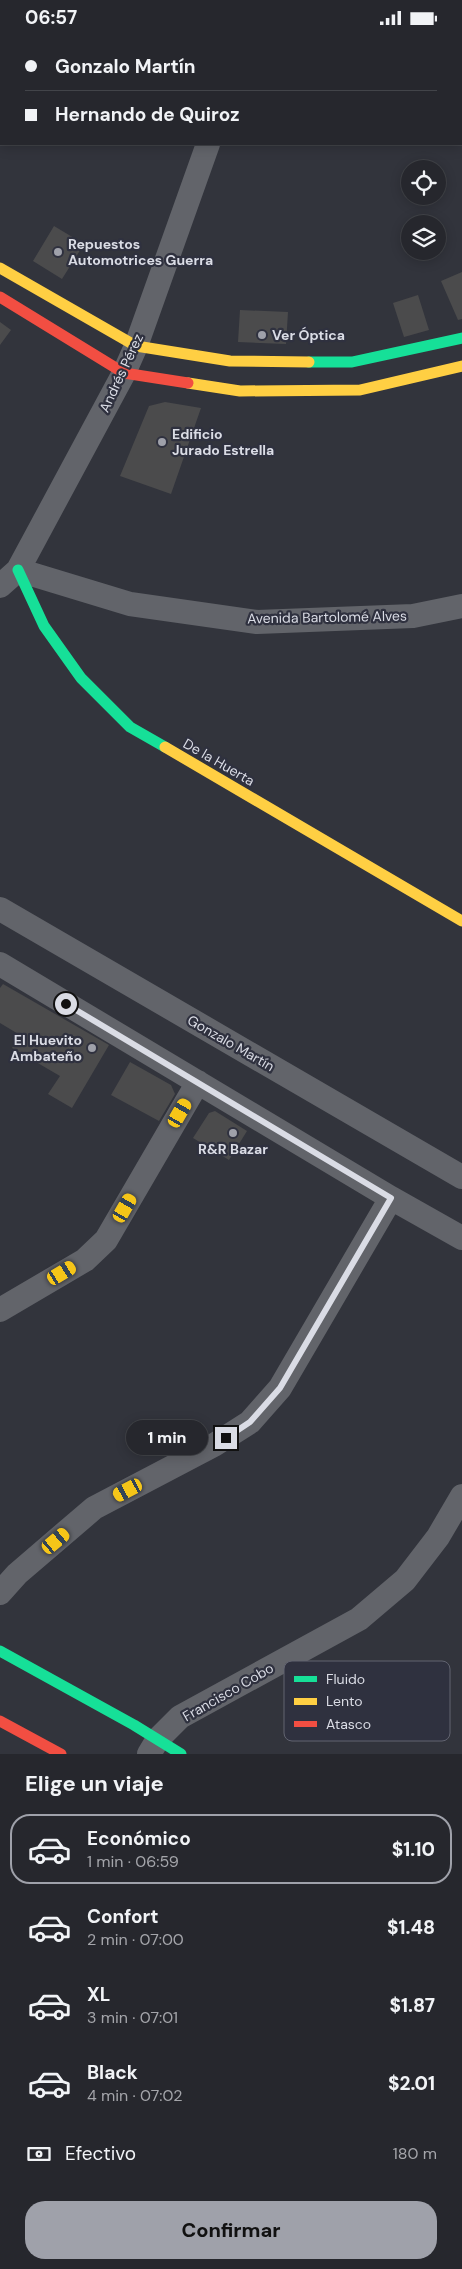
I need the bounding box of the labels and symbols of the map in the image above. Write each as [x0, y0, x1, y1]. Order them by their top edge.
place label: Repuestos Automotrices Guerra [68, 235, 213, 269]
marker: Repuestos Automotrices Guerra [52, 246, 64, 258]
place label: Ver Óptica [272, 326, 345, 344]
marker: Ver Óptica [256, 329, 268, 341]
street label: Andrés Pérez [95, 331, 147, 415]
place label: Edificio Jurado Estrella [172, 425, 274, 459]
marker: Edificio Jurado Estrella [156, 436, 168, 448]
street label: Avenida Bartolomé Alves [247, 607, 407, 627]
street label: De la Huerta [180, 734, 258, 790]
route start [55, 993, 77, 1015]
street label: Gonzalo Martín [184, 1011, 278, 1075]
place label: El Huevito Ambateño [10, 1031, 82, 1065]
marker: El Huevito Ambateño [86, 1042, 98, 1054]
car [166, 1096, 193, 1130]
marker: R&R Bazar [227, 1127, 239, 1139]
place label: R&R Bazar [198, 1140, 268, 1158]
car [111, 1191, 138, 1225]
car [45, 1259, 78, 1287]
callout: 1 min [126, 1421, 208, 1455]
route end [215, 1427, 237, 1449]
car [111, 1476, 144, 1504]
car [39, 1526, 72, 1556]
street label: Francisco Cobo [179, 1659, 277, 1725]
legend [284, 1661, 450, 1741]
text: Fluido [326, 1670, 365, 1688]
text: Lento [326, 1692, 363, 1710]
text: Atasco [326, 1715, 371, 1733]

